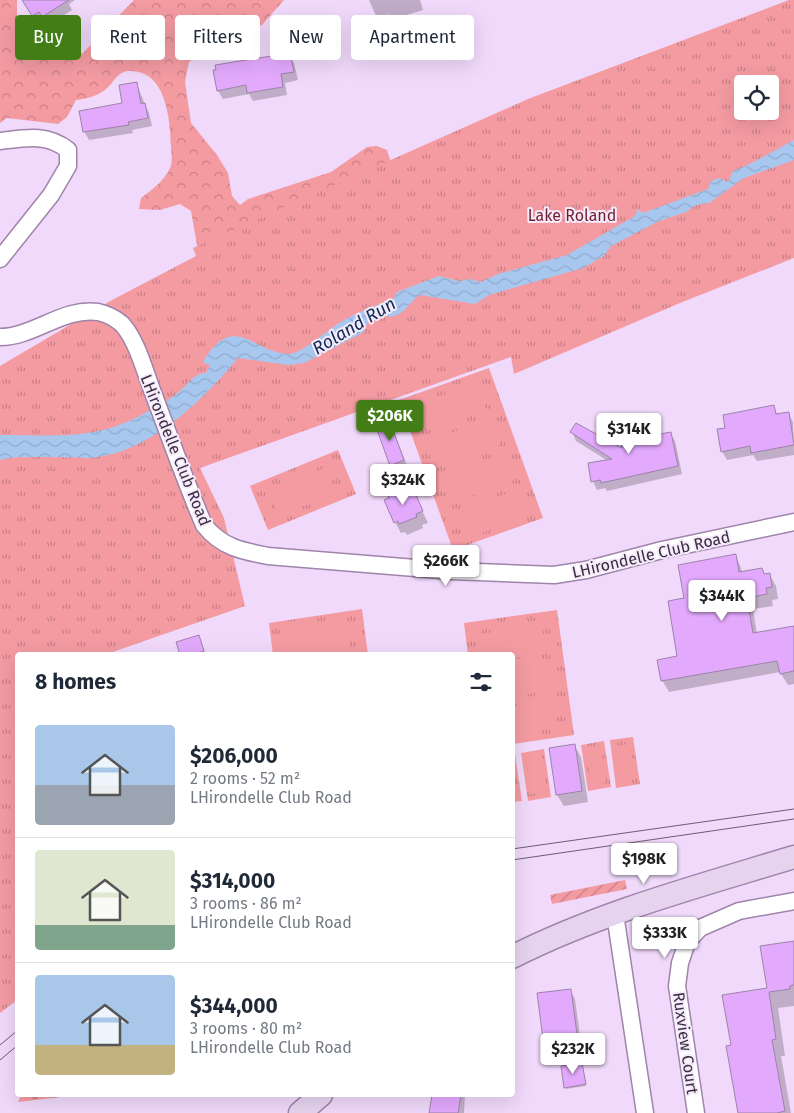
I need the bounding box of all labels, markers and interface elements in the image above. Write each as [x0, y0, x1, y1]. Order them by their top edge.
chip: Buy [15, 15, 81, 60]
chip: Rent [91, 15, 165, 60]
chip: Filters [175, 15, 260, 60]
chip: New [270, 15, 341, 60]
chip: Apartment [351, 15, 474, 60]
map controls [734, 75, 779, 120]
button: locate [734, 75, 779, 120]
park label: Lake Roland [528, 206, 616, 225]
water label: Roland Run [308, 292, 400, 360]
street label: LHirondelle Club Road [136, 372, 215, 529]
pin: $206K [355, 400, 425, 442]
text: $206K [367, 406, 413, 425]
pin: $314K [594, 412, 664, 455]
text: $314K [607, 419, 651, 438]
pin: $324K [368, 464, 438, 506]
text: $324K [381, 470, 425, 489]
street label: LHirondelle Club Road [570, 527, 732, 582]
pin: $266K [411, 544, 481, 587]
text: $266K [423, 551, 469, 570]
pin: $344K [687, 580, 757, 622]
text: $344K [699, 586, 745, 605]
icon: filters [467, 668, 495, 696]
text: 8 homes [35, 669, 116, 695]
text: $206,000 [190, 743, 278, 769]
icon: home [75, 745, 135, 805]
text: 2 rooms · 52 m² [190, 769, 300, 788]
text: LHirondelle Club Road [190, 788, 352, 807]
pin: $198K [609, 842, 679, 885]
text: $198K [622, 849, 666, 868]
text: $314,000 [190, 868, 275, 894]
icon: home [75, 870, 135, 930]
text: 3 rooms · 86 m² [190, 894, 302, 913]
text: LHirondelle Club Road [190, 913, 352, 932]
pin: $333K [630, 916, 700, 959]
text: $333K [643, 923, 687, 942]
street label: Ruxview Court [669, 991, 702, 1096]
text: $344,000 [190, 993, 278, 1019]
icon: home [75, 995, 135, 1055]
text: 3 rooms · 80 m² [190, 1019, 302, 1038]
pin: $232K [538, 1032, 608, 1075]
text: LHirondelle Club Road [190, 1038, 352, 1057]
text: $232K [551, 1039, 595, 1058]

